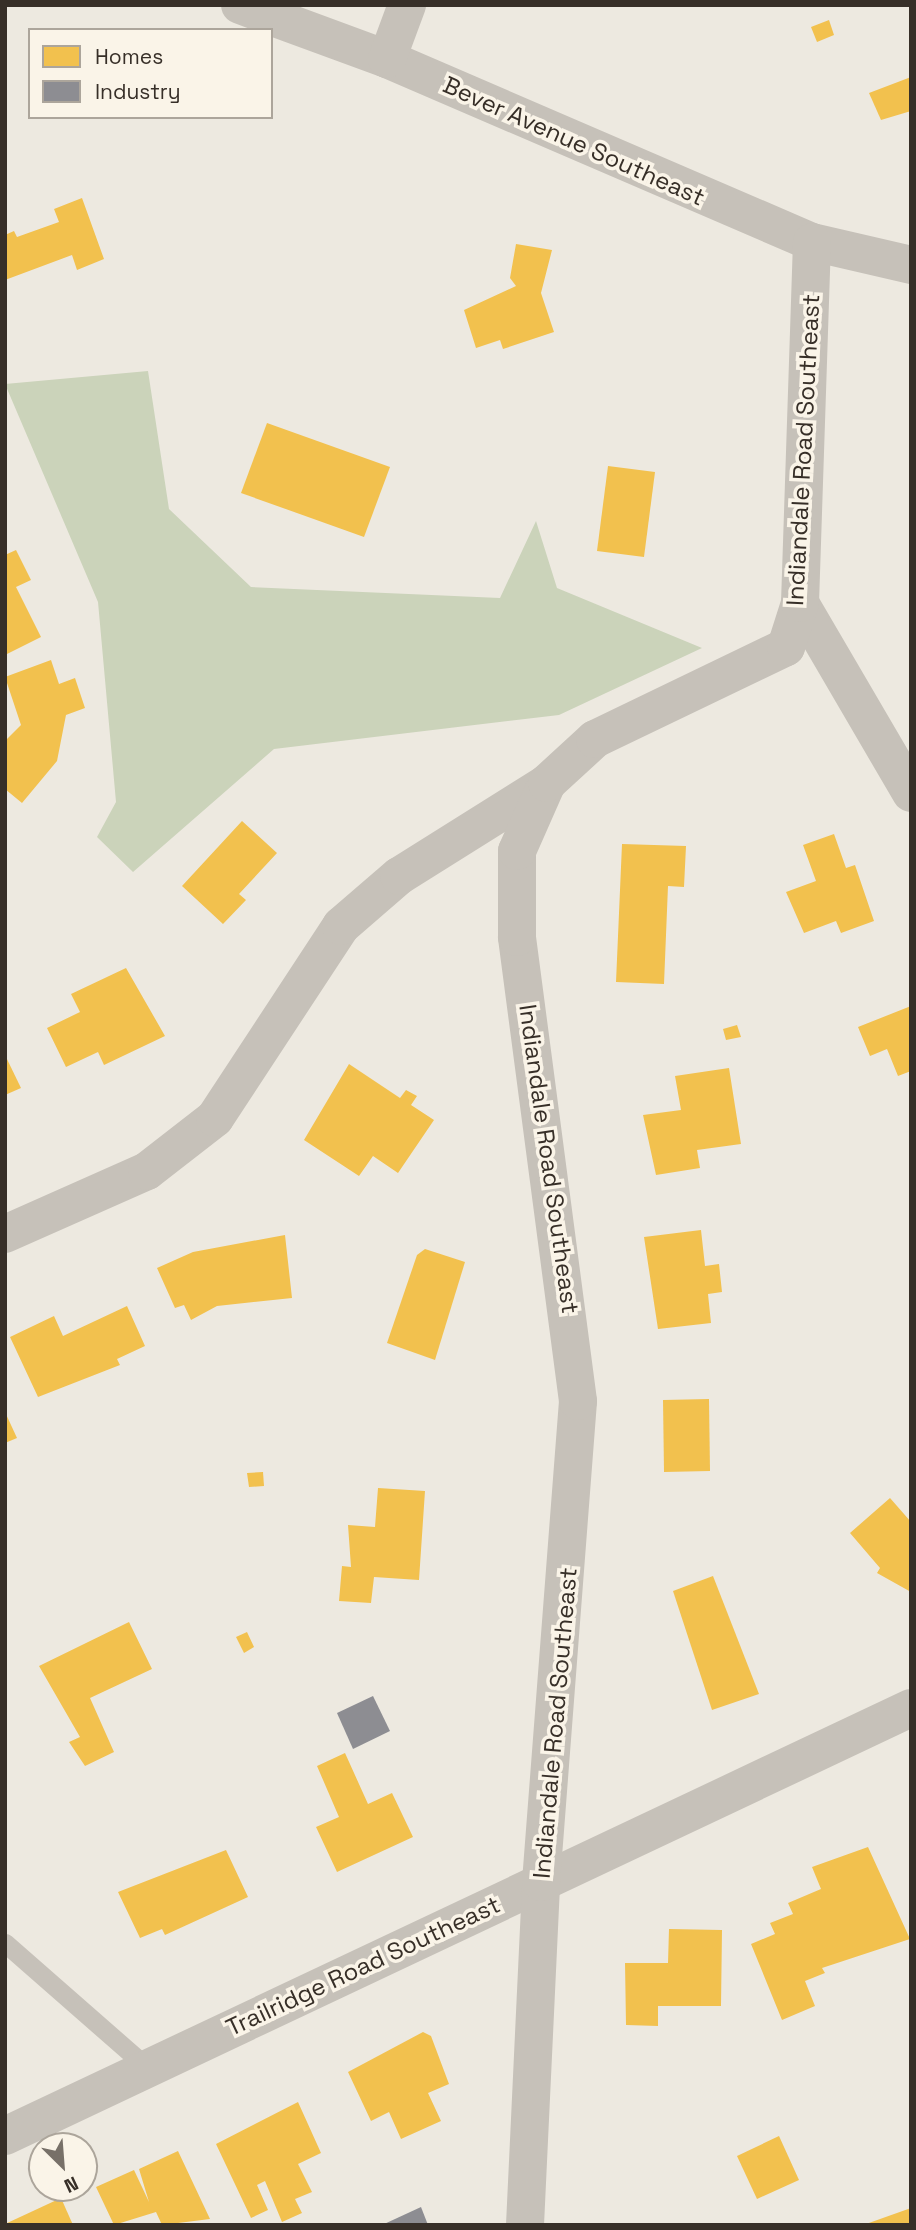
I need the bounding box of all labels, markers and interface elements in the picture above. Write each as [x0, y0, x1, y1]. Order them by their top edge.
legend [28, 28, 273, 119]
text: Homes [95, 43, 163, 70]
street label: Bever Avenue Southeast [439, 70, 709, 212]
text: Industry [95, 78, 181, 105]
street label: Indiandale Road Southeast [780, 293, 826, 607]
street label: Indiandale Road Southeast [513, 1002, 585, 1316]
street label: Indiandale Road Southeast [527, 1566, 583, 1880]
street label: Trailridge Road Southeast [221, 1890, 505, 2042]
north arrow [28, 2132, 98, 2202]
text: N [60, 2171, 82, 2199]

